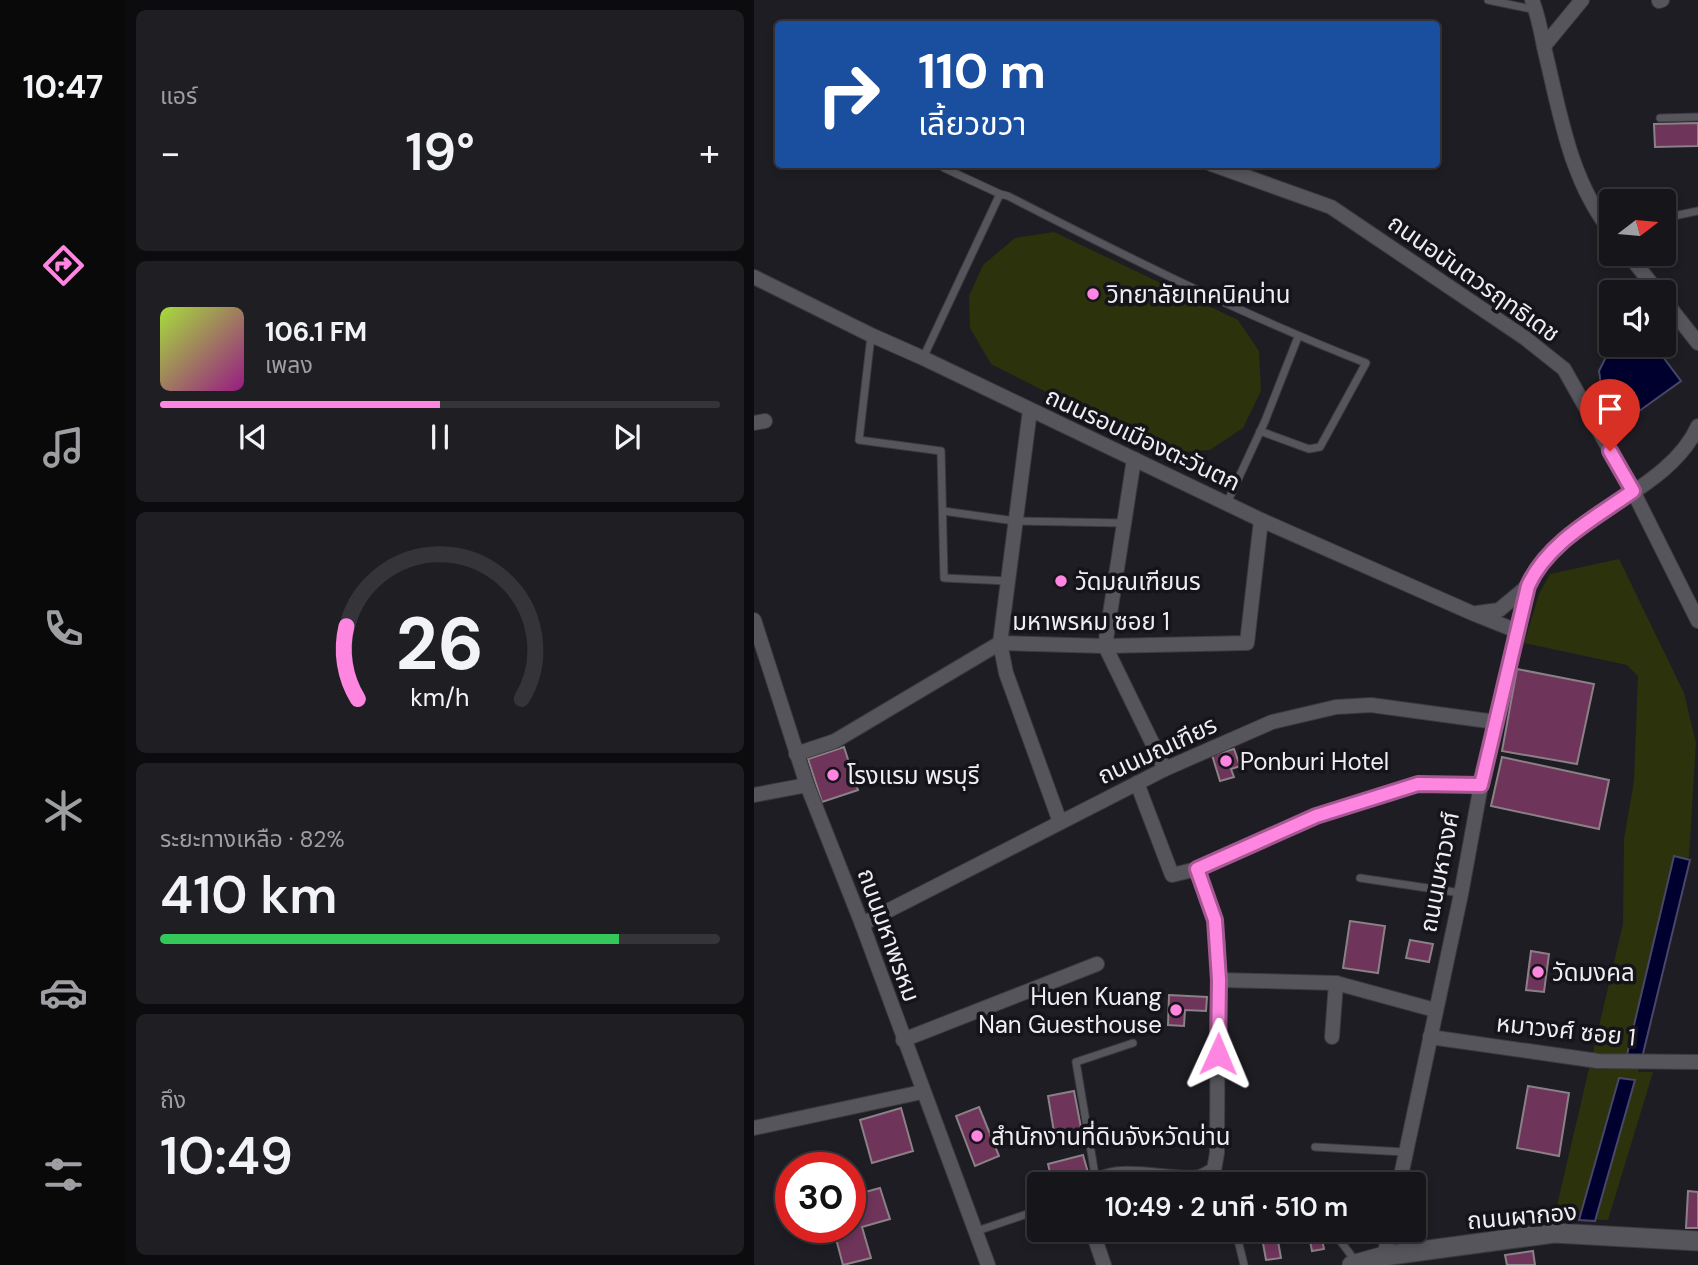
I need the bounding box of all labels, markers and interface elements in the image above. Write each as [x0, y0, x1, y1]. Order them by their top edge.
text: 110 m [918, 39, 1046, 103]
icon: right [803, 49, 894, 140]
text: 10:47 [23, 66, 103, 108]
text: แอร์ [160, 81, 197, 111]
text: เลี้ยวขวา [918, 103, 1026, 145]
text: 19° [405, 118, 475, 186]
text: − [160, 128, 181, 178]
text: + [699, 128, 720, 178]
north arrow [1599, 189, 1676, 266]
map controls [1599, 189, 1676, 357]
street label: ถนนอนันตวรฤทธิเดช [1382, 207, 1566, 349]
icon: directions [39, 241, 88, 290]
place label: วิทยาลัยเทคนิคน่าน [1106, 279, 1290, 310]
button: sound [1599, 280, 1676, 357]
marker: วิทยาลัยเทคนิคน่าน [1085, 286, 1101, 302]
text: 106.1 FM [265, 315, 367, 349]
text: เพลง [265, 350, 313, 380]
pin [1580, 379, 1640, 451]
street label: ถนนรอบเมืองตะวันตก [1040, 380, 1246, 498]
icon: arrive [1591, 390, 1629, 428]
icon: previous [234, 418, 272, 456]
icon: pause [421, 418, 459, 456]
icon: next [608, 418, 646, 456]
icon: music [39, 423, 88, 472]
place label: วัดมณเฑียนร [1075, 566, 1201, 597]
marker: วัดมณเฑียนร [1053, 573, 1069, 589]
text: 26 [396, 597, 484, 692]
icon: phone [39, 604, 88, 653]
street label: มหาพรหม ซอย 1 [1012, 606, 1170, 637]
text: km/h [410, 680, 470, 713]
street label: ถนนมณเฑียร [1092, 709, 1222, 791]
place label: Ponburi Hotel [1240, 746, 1389, 777]
marker: Ponburi Hotel [1218, 753, 1234, 769]
place label: โรงแรม พรบุรี [847, 760, 980, 791]
marker: โรงแรม พรบุรี [825, 767, 841, 783]
icon: climate [39, 786, 88, 835]
street label: ถนนมหาวงศ์ [1412, 809, 1466, 935]
text: ระยะทางเหลือ · 82% [160, 824, 344, 854]
text: 410 km [160, 861, 337, 929]
street label: ถนนมหาพรหม [851, 864, 927, 1006]
place label: วัดมงคล [1552, 957, 1635, 988]
marker: วัดมงคล [1530, 964, 1546, 980]
icon: car [39, 968, 88, 1017]
place label: Huen Kuang Nan Guesthouse [978, 981, 1162, 1040]
marker: Huen Kuang Nan Guesthouse [1168, 1002, 1184, 1018]
street label: หมาวงศ์ ซอย 1 [1495, 1007, 1637, 1053]
position arrow [1181, 1017, 1255, 1091]
text: ถึง [160, 1085, 186, 1115]
place label: สำนักงานที่ดินจังหวัดน่าน [991, 1120, 1231, 1152]
text: 10:49 [160, 1122, 293, 1190]
marker: สำนักงานที่ดินจังหวัดน่าน [969, 1128, 985, 1144]
icon: filters [39, 1150, 88, 1199]
speed limit sign: 30 [775, 1152, 866, 1243]
text: 10:49 · 2 นาที · 510 m [1105, 1190, 1348, 1224]
street label: ถนนผากอง [1466, 1196, 1578, 1236]

